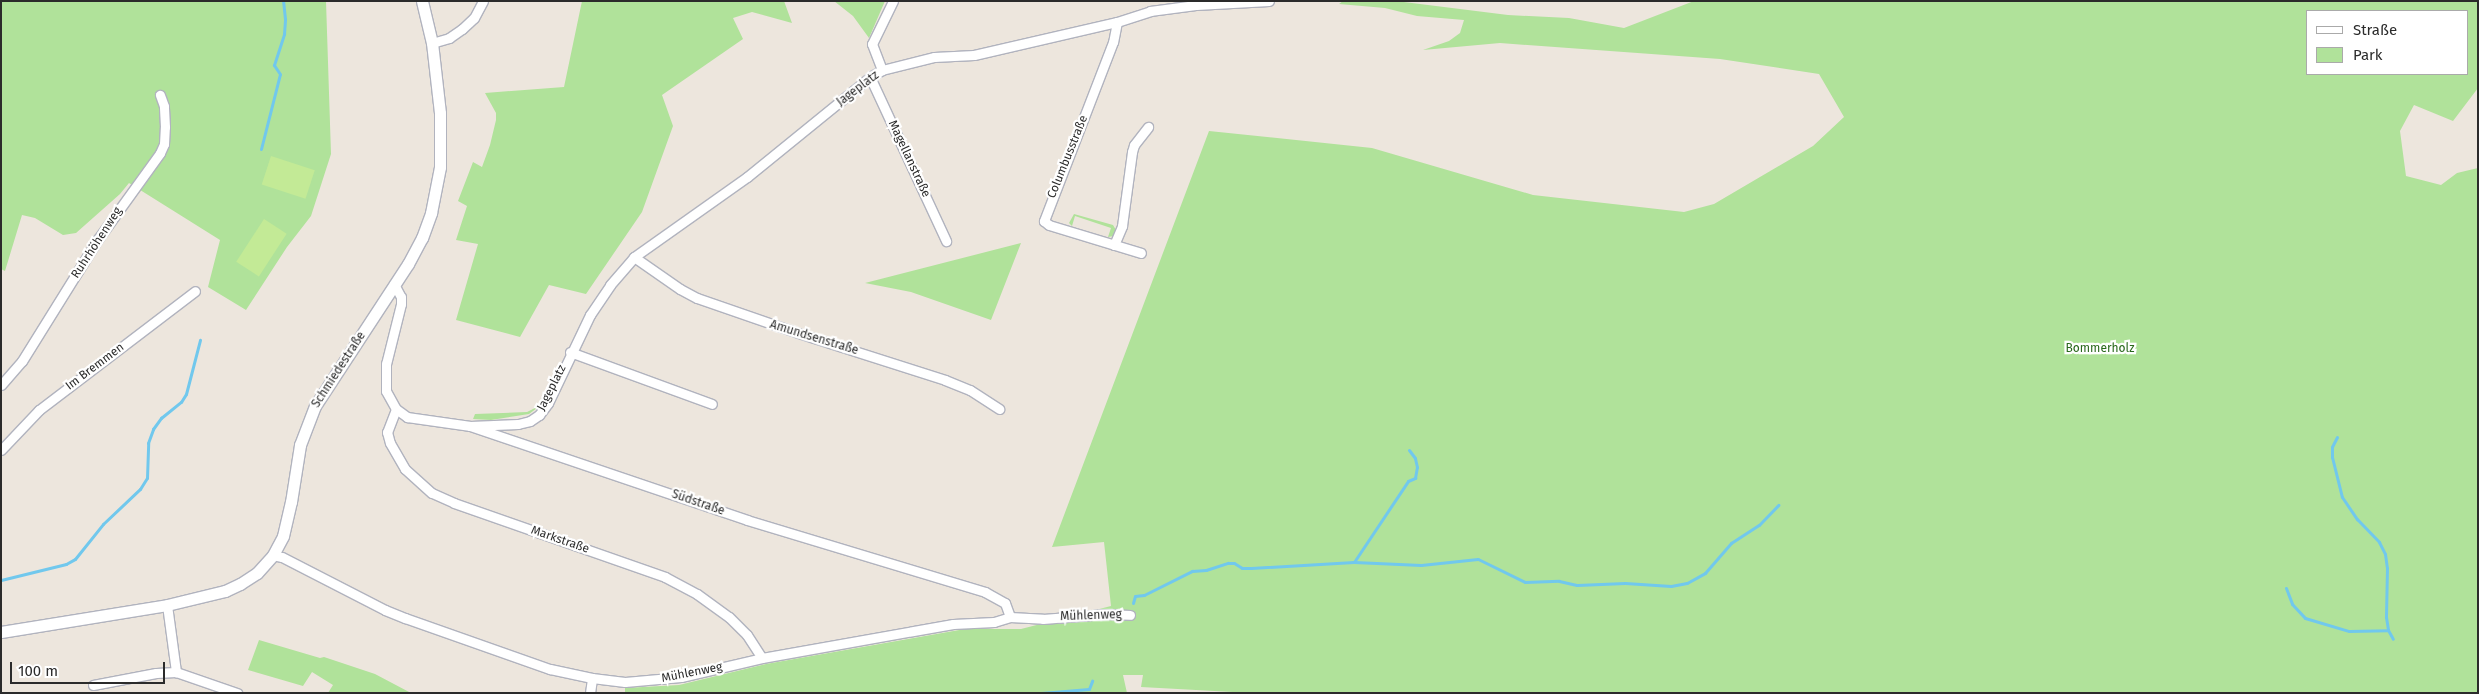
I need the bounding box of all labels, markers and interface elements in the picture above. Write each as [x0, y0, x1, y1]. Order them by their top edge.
legend [2306, 10, 2469, 75]
text: Straße [2353, 21, 2397, 39]
text: Park [2353, 46, 2383, 64]
street label: Jageplatz [834, 68, 882, 110]
street label: Columbusstraße [1045, 113, 1091, 201]
street label: Magellanstraße [885, 118, 933, 200]
street label: Ruhrhöhenweg [69, 205, 125, 281]
street label: Amundsenstraße [768, 318, 860, 358]
street label: Schmiedestraße [309, 329, 369, 411]
street label: Im Bremmen [63, 340, 127, 394]
park label: Bommerholz [2066, 342, 2134, 356]
street label: Jageplatz [534, 363, 570, 413]
street label: Südstraße [670, 487, 726, 519]
street label: Markstraße [529, 523, 591, 557]
street label: Mühlenweg [1060, 608, 1122, 624]
scale bar [12, 652, 168, 684]
street label: Mühlenweg [660, 660, 724, 686]
text: 100 m [18, 662, 58, 680]

